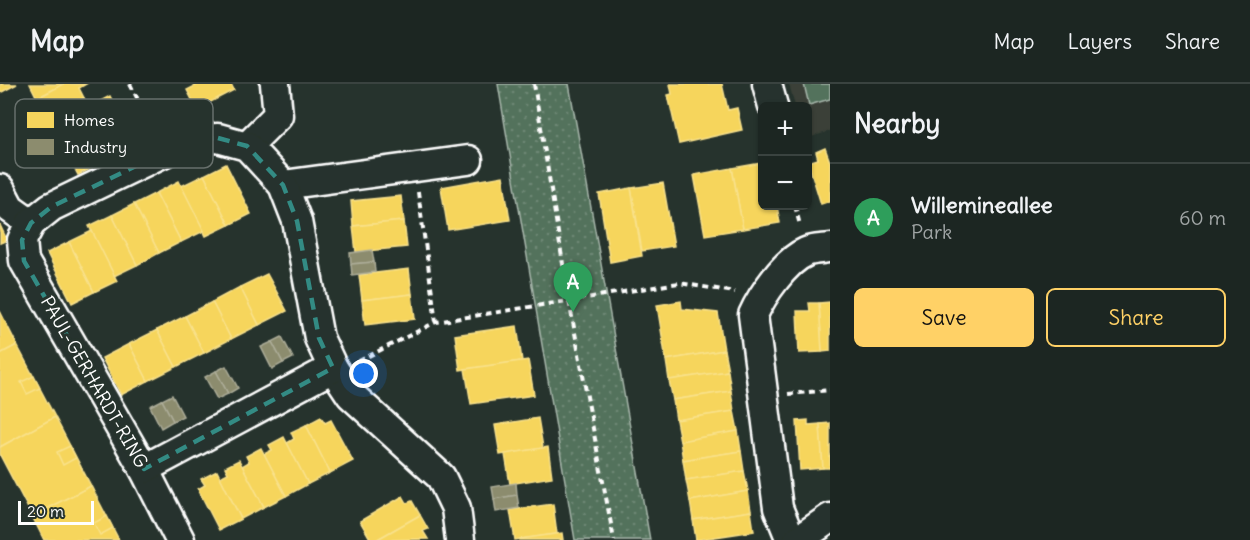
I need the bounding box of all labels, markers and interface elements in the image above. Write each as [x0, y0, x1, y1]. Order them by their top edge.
text: Map [30, 23, 84, 59]
text: Map [994, 28, 1034, 55]
text: Layers [1067, 28, 1132, 55]
text: Share [1165, 28, 1220, 55]
legend [15, 99, 213, 168]
map controls [758, 102, 812, 210]
button: + [758, 102, 812, 156]
text: Nearby [854, 107, 940, 140]
text: Homes [64, 110, 114, 130]
text: Industry [64, 137, 127, 157]
button: − [758, 156, 812, 210]
text: Willemineallee [911, 191, 1053, 219]
text: A [867, 205, 880, 230]
text: 60 m [1179, 205, 1226, 230]
text: Park [911, 219, 952, 244]
pin: A [554, 262, 592, 312]
button: Save [854, 288, 1034, 347]
button: Share [1046, 288, 1226, 347]
street label: PAUL-GERHARDT-RING [36, 292, 153, 472]
your location [349, 359, 378, 388]
scale bar [18, 498, 94, 526]
text: 20 m [27, 501, 64, 521]

